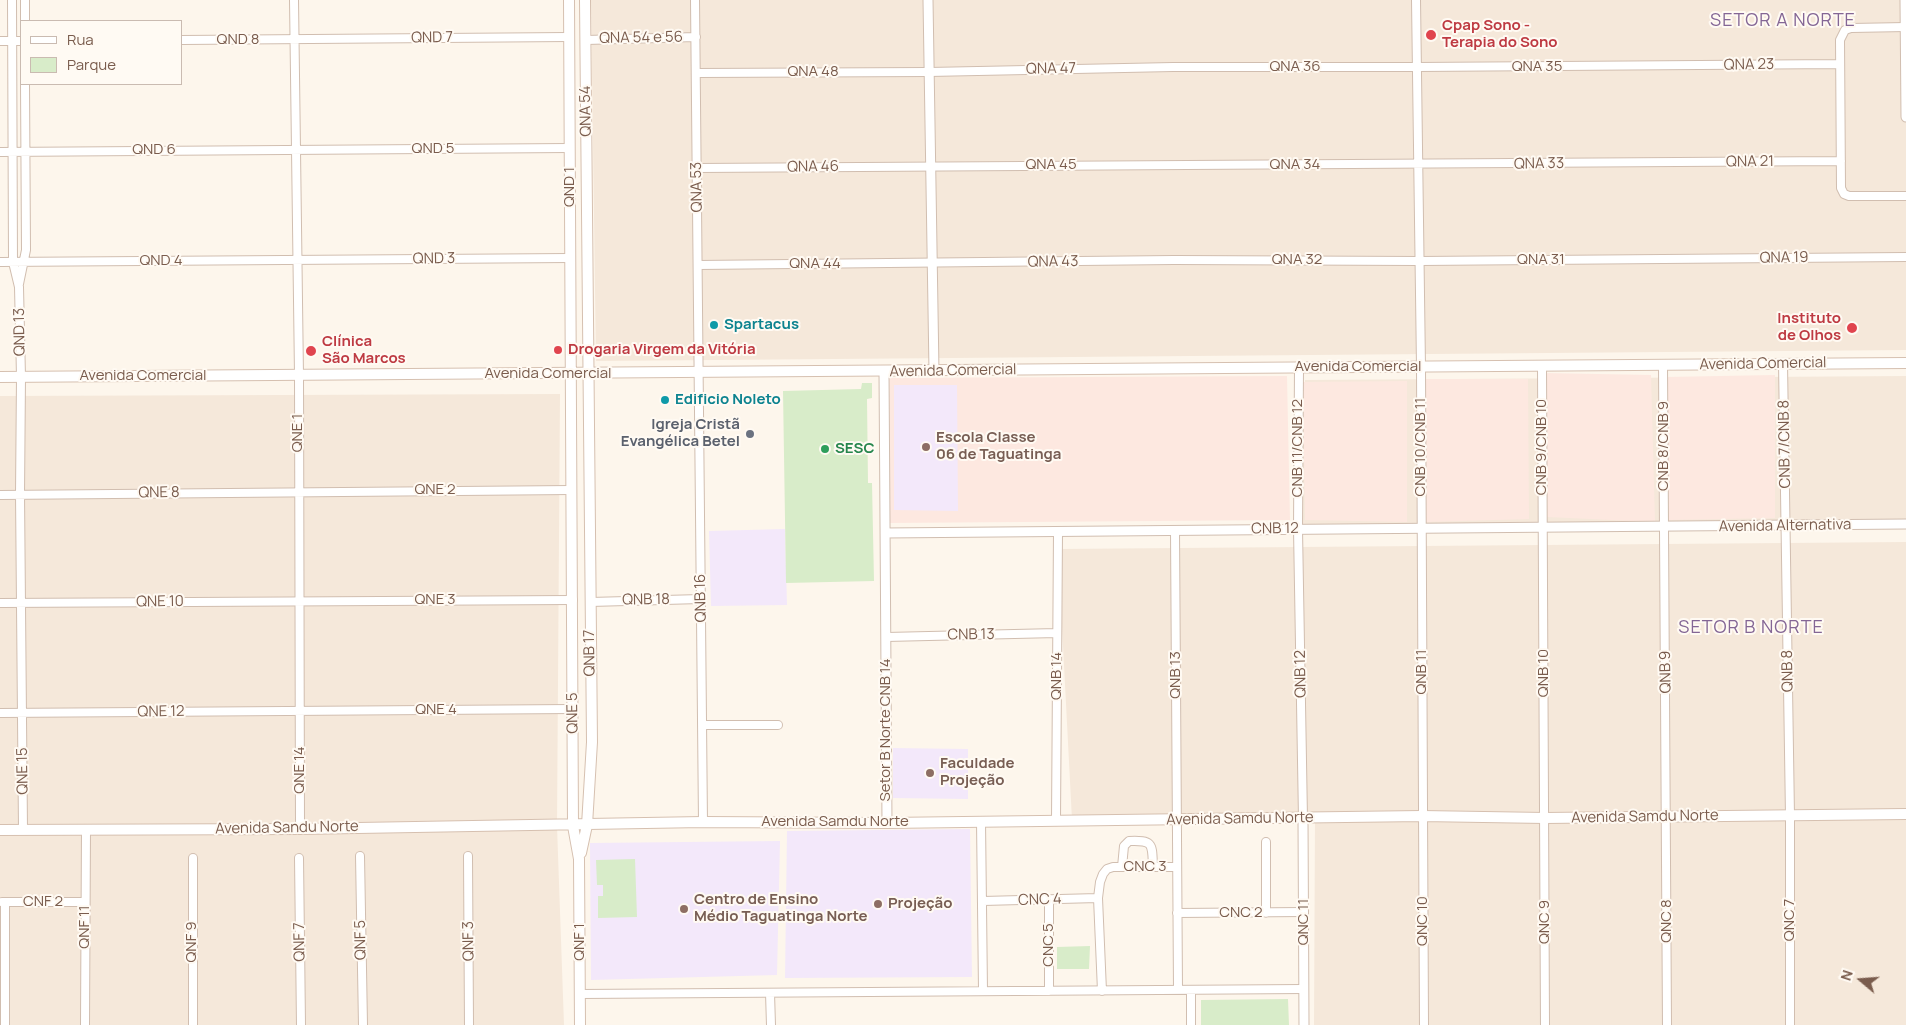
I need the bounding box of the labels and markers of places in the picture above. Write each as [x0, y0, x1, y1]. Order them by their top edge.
place label: Cpap Sono - Terapia do Sono [1442, 17, 1558, 52]
marker: Cpap Sono - Terapia do Sono [1424, 28, 1438, 42]
place label: Instituto de Olhos [1777, 310, 1841, 345]
place label: Spartacus [724, 316, 799, 334]
marker: Spartacus [708, 319, 720, 331]
marker: Instituto de Olhos [1845, 321, 1859, 335]
place label: Clínica São Marcos [322, 333, 406, 368]
place label: Drogaria Virgem da Vitória [568, 341, 756, 359]
marker: Clínica São Marcos [304, 344, 318, 358]
marker: Drogaria Virgem da Vitória [552, 344, 564, 356]
place label: Edificio Noleto [675, 391, 781, 409]
marker: Edificio Noleto [659, 394, 671, 406]
place label: Igreja Cristã Evangélica Betel [621, 416, 740, 451]
marker: Igreja Cristã Evangélica Betel [744, 428, 756, 440]
place label: Escola Classe 06 de Taguatinga [936, 429, 1061, 464]
place label: SESC [835, 440, 874, 458]
marker: Escola Classe 06 de Taguatinga [920, 441, 932, 453]
marker: SESC [819, 443, 831, 455]
place label: Faculdade Projeção [940, 755, 1015, 790]
marker: Faculdade Projeção [924, 767, 936, 779]
place label: Centro de Ensino Médio Taguatinga Norte [694, 891, 868, 926]
place label: Projeção [888, 895, 952, 913]
marker: Projeção [872, 898, 884, 910]
marker: Centro de Ensino Médio Taguatinga Norte [678, 903, 690, 915]

